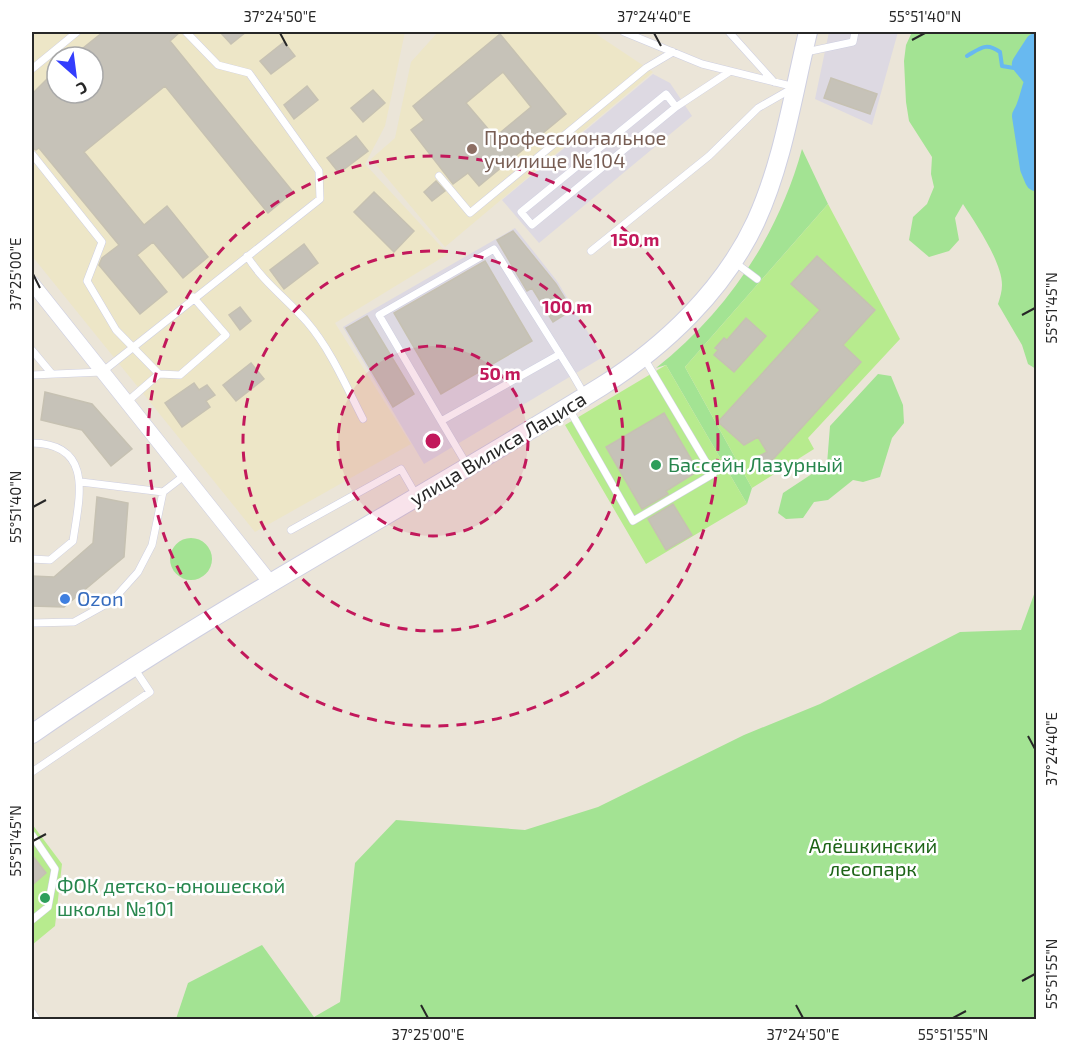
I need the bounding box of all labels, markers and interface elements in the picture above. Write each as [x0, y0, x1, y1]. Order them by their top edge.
text: 37°24'50"E [244, 7, 316, 25]
text: 37°24'40"E [617, 7, 691, 25]
text: 55°51'40"N [889, 7, 961, 25]
north arrow [45, 45, 105, 105]
text: С [74, 78, 91, 99]
place label: Профессиональное училище №104 [484, 125, 666, 173]
marker: Профессиональное училище №104 [465, 142, 479, 156]
text: 150 m [611, 228, 659, 250]
text: 37°25'00"E [6, 238, 24, 310]
text: 55°51'45"N [1042, 272, 1060, 344]
text: 100 m [542, 295, 592, 317]
text: 50 m [479, 362, 521, 384]
street label: улица Вилиса Лациса [405, 386, 590, 511]
centre of rings [423, 431, 443, 451]
place label: Бассейн Лазурный [668, 452, 843, 477]
marker: Бассейн Лазурный [649, 458, 663, 472]
text: 55°51'40"N [6, 471, 24, 543]
place label: Ozon [77, 586, 124, 610]
marker: Ozon [58, 592, 72, 606]
text: 37°24'40"E [1042, 712, 1060, 786]
text: 55°51'45"N [6, 805, 24, 877]
park label: Алёшкинский лесопарк [809, 833, 937, 880]
place label: ФОК детско-юношеской школы №101 [57, 873, 285, 920]
marker: ФОК детско-юношеской школы №101 [38, 891, 52, 905]
text: 55°51'55"N [1042, 939, 1060, 1009]
text: 37°25'00"E [392, 1025, 464, 1043]
text: 37°24'50"E [767, 1025, 839, 1043]
text: 55°51'55"N [918, 1025, 988, 1043]

